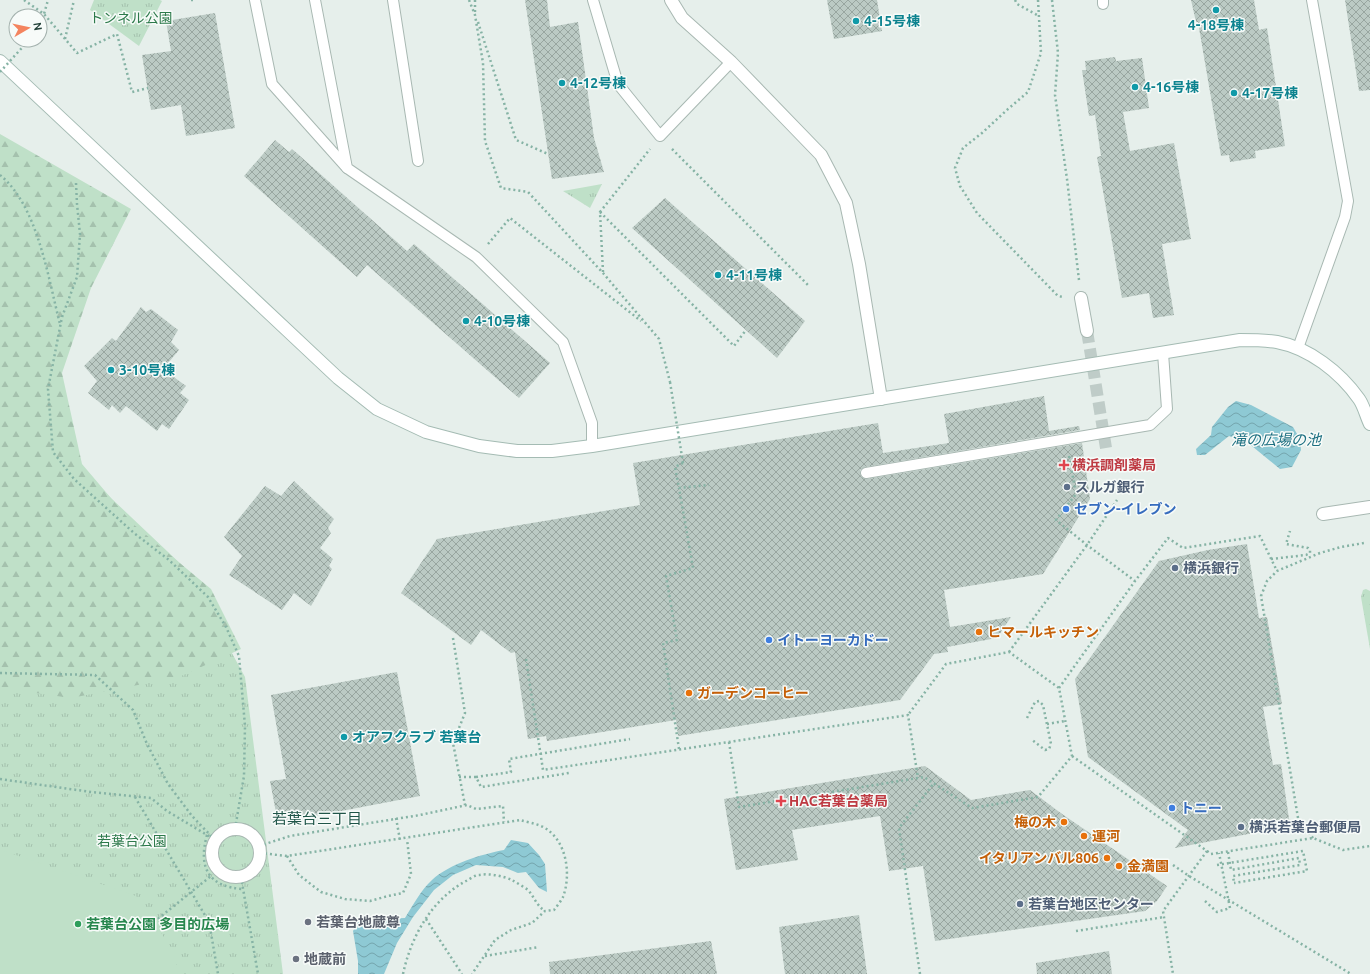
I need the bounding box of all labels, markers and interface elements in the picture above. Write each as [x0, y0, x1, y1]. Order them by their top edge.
marker: 4-18号棟 [1211, 5, 1221, 15]
north arrow [8, 8, 48, 48]
park label: トンネル公園 [89, 10, 173, 26]
place label: 4-15号棟 [864, 13, 920, 29]
marker: 4-15号棟 [851, 16, 861, 26]
place label: 4-18号棟 [1188, 17, 1244, 33]
text: N [31, 21, 44, 31]
place label: 4-12号棟 [570, 75, 626, 91]
marker: 4-12号棟 [557, 78, 567, 88]
place label: 4-16号棟 [1143, 79, 1199, 95]
marker: 4-16号棟 [1130, 82, 1140, 92]
place label: 4-17号棟 [1242, 85, 1298, 101]
marker: 4-17号棟 [1229, 88, 1239, 98]
place label: 4-11号棟 [726, 267, 782, 283]
marker: 4-11号棟 [713, 270, 723, 280]
place label: 4-10号棟 [474, 313, 530, 329]
marker: 4-10号棟 [461, 316, 471, 326]
place label: 3-10号棟 [119, 362, 175, 378]
marker: 3-10号棟 [106, 365, 116, 375]
water label: 滝の広場の池 [1231, 431, 1323, 448]
place label: 横浜調剤薬局 [1072, 457, 1156, 473]
marker: 横浜調剤薬局 [1059, 460, 1069, 470]
place label: スルガ銀行 [1075, 479, 1145, 495]
marker: スルガ銀行 [1062, 482, 1072, 492]
place label: セブン-イレブン [1074, 501, 1177, 517]
marker: セブン-イレブン [1061, 504, 1071, 514]
place label: 横浜銀行 [1183, 560, 1239, 576]
marker: 横浜銀行 [1170, 563, 1180, 573]
place label: ヒマールキッチン [987, 624, 1099, 640]
marker: ヒマールキッチン [974, 627, 984, 637]
place label: イトーヨーカドー [777, 632, 889, 648]
marker: イトーヨーカドー [764, 635, 774, 645]
place label: ガーデンコーヒー [697, 685, 809, 701]
marker: ガーデンコーヒー [684, 688, 694, 698]
place label: オアフクラブ 若葉台 [352, 729, 481, 745]
marker: オアフクラブ 若葉台 [339, 732, 349, 742]
place label: HAC若葉台薬局 [789, 793, 888, 809]
marker: HAC若葉台薬局 [776, 796, 786, 806]
place label: トニー [1180, 800, 1222, 816]
marker: トニー [1167, 803, 1177, 813]
district label: 若葉台三丁目 [272, 810, 362, 827]
place label: 梅の木 [1014, 814, 1056, 830]
marker: 梅の木 [1059, 817, 1069, 827]
place label: 横浜若葉台郵便局 [1249, 819, 1361, 835]
marker: 横浜若葉台郵便局 [1236, 822, 1246, 832]
place label: 運河 [1092, 828, 1120, 844]
marker: 運河 [1079, 831, 1089, 841]
park label: 若葉台公園 [97, 833, 167, 849]
place label: イタリアンバル806 [978, 850, 1099, 866]
marker: イタリアンバル806 [1102, 853, 1112, 863]
place label: 金満園 [1127, 858, 1169, 874]
marker: 金満園 [1114, 861, 1124, 871]
place label: 若葉台地区センター [1028, 896, 1154, 912]
marker: 若葉台地区センター [1015, 899, 1025, 909]
place label: 若葉台地蔵尊 [316, 914, 400, 930]
place label: 若葉台公園 多目的広場 [86, 916, 229, 932]
marker: 若葉台地蔵尊 [303, 917, 313, 927]
marker: 若葉台公園 多目的広場 [73, 919, 83, 929]
place label: 地蔵前 [304, 951, 346, 967]
marker: 地蔵前 [291, 954, 301, 964]

